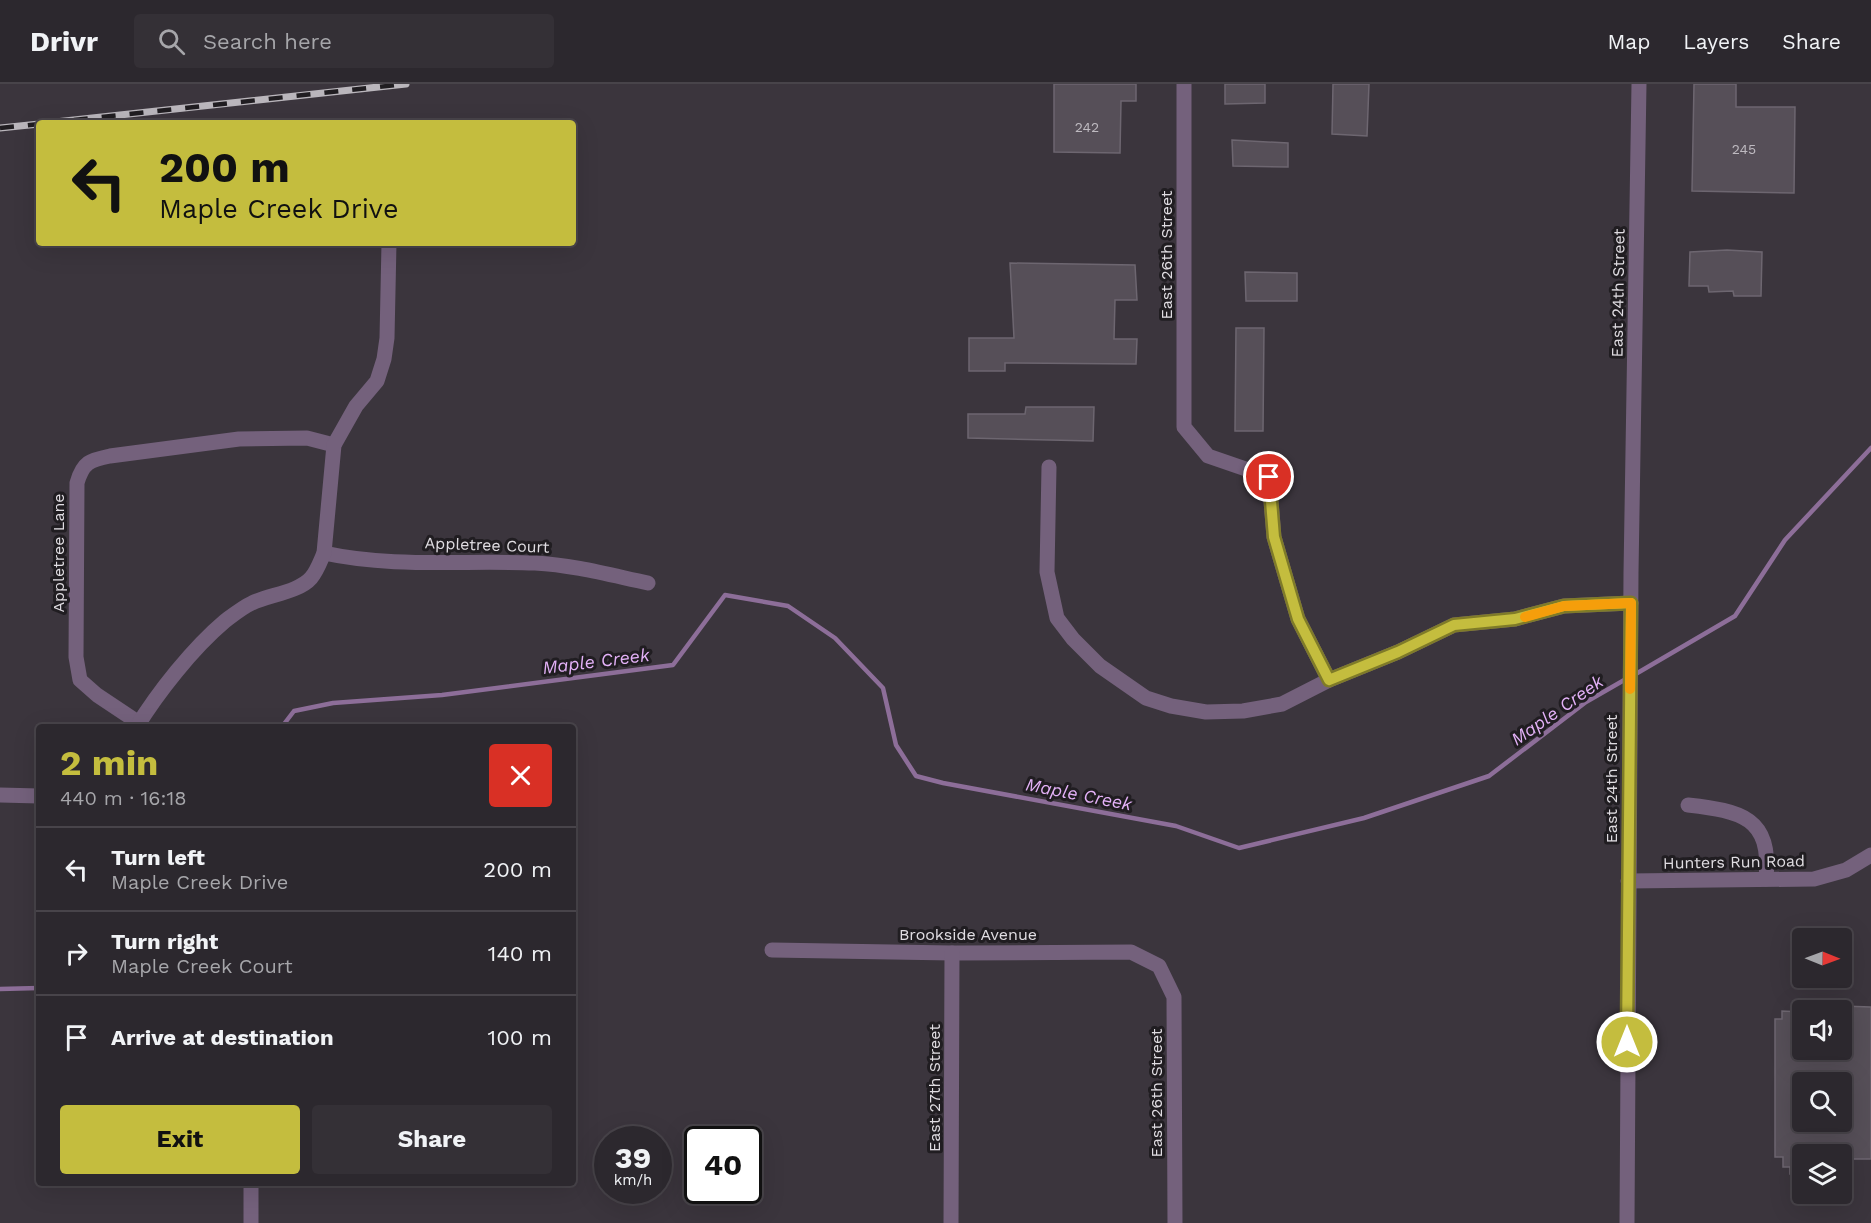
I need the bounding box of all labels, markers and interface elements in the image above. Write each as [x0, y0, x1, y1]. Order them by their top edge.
search box [134, 14, 554, 68]
text: Drivr [30, 25, 98, 58]
icon: search [155, 25, 188, 58]
text: Search here [203, 29, 332, 54]
text: Map [1607, 29, 1650, 54]
text: Layers [1683, 29, 1749, 54]
text: Share [1782, 29, 1841, 54]
house number: 242 [1075, 119, 1099, 135]
house number: 245 [1732, 141, 1756, 157]
text: 200 m [159, 143, 290, 192]
icon: left [60, 144, 138, 222]
street label: East 26th Street [1157, 190, 1176, 320]
text: Maple Creek Drive [159, 193, 399, 225]
street label: East 24th Street [1607, 228, 1629, 358]
pin [1243, 451, 1294, 502]
icon: arrive [1252, 460, 1285, 493]
street label: Appletree Lane [49, 493, 68, 613]
street label: Appletree Court [424, 533, 550, 557]
water label: Maple Creek [541, 644, 652, 678]
water label: Maple Creek [1507, 670, 1608, 750]
street label: East 24th Street [1602, 714, 1621, 843]
text: 2 min [60, 742, 158, 784]
button: close [489, 744, 552, 807]
water label: Maple Creek [1024, 773, 1135, 815]
text: 440 m · 16:18 [60, 786, 187, 810]
text: Turn left [111, 845, 205, 870]
street label: Hunters Run Road [1663, 851, 1805, 873]
icon: left [60, 853, 93, 886]
text: 200 m [483, 857, 552, 882]
text: Maple Creek Drive [111, 870, 288, 894]
street label: Brookside Avenue [899, 925, 1037, 944]
north arrow [1792, 928, 1852, 988]
map controls [1792, 928, 1852, 1204]
text: Turn right [111, 929, 218, 954]
icon: right [60, 937, 93, 970]
text: 140 m [488, 941, 552, 966]
text: Maple Creek Court [111, 954, 293, 978]
button: sound [1792, 1000, 1852, 1060]
position arrow [1595, 1010, 1659, 1074]
icon: arrive [60, 1021, 93, 1054]
street label: East 27th Street [925, 1024, 944, 1152]
text: Arrive at destination [111, 1025, 334, 1050]
text: 100 m [488, 1025, 552, 1050]
street label: East 26th Street [1147, 1028, 1166, 1158]
button: search [1792, 1072, 1852, 1132]
button: Exit [60, 1105, 300, 1174]
button: Share [312, 1105, 552, 1174]
speed limit sign: 40 [684, 1126, 762, 1204]
text: 39 [615, 1140, 651, 1175]
button: layers [1792, 1144, 1852, 1204]
text: km/h [614, 1171, 652, 1189]

